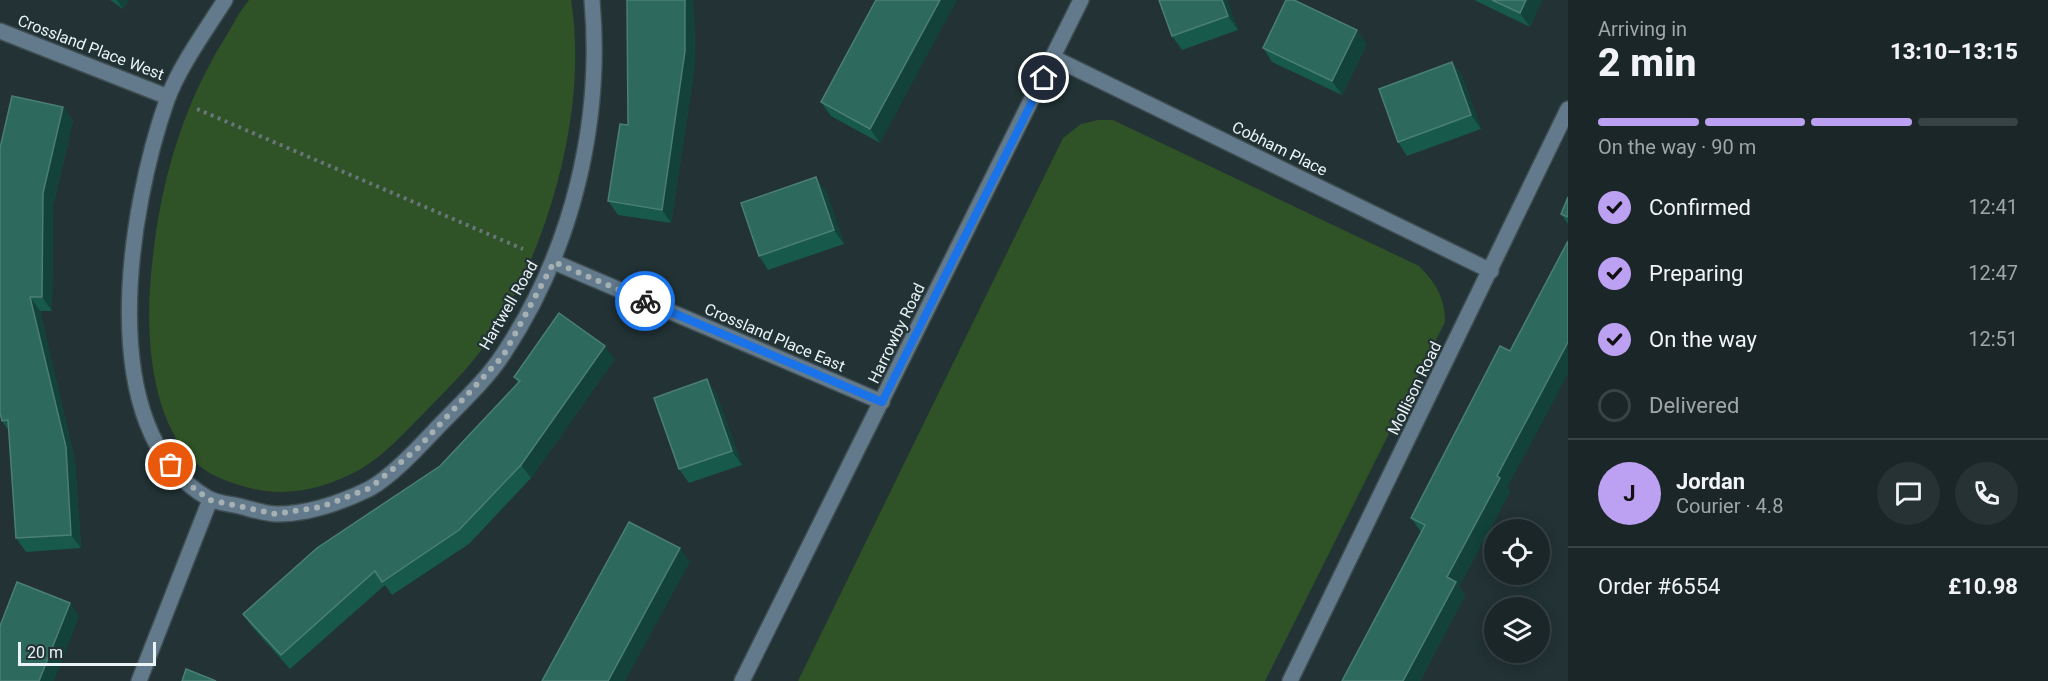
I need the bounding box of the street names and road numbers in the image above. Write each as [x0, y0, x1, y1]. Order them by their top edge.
street label: Crossland Place West [15, 11, 167, 84]
street label: Cobham Place [1229, 117, 1331, 180]
street label: Hartwell Road [475, 257, 542, 353]
street label: Harrowby Road [864, 280, 929, 386]
street label: Crossland Place East [702, 299, 848, 376]
street label: Mollison Road [1384, 338, 1445, 438]

